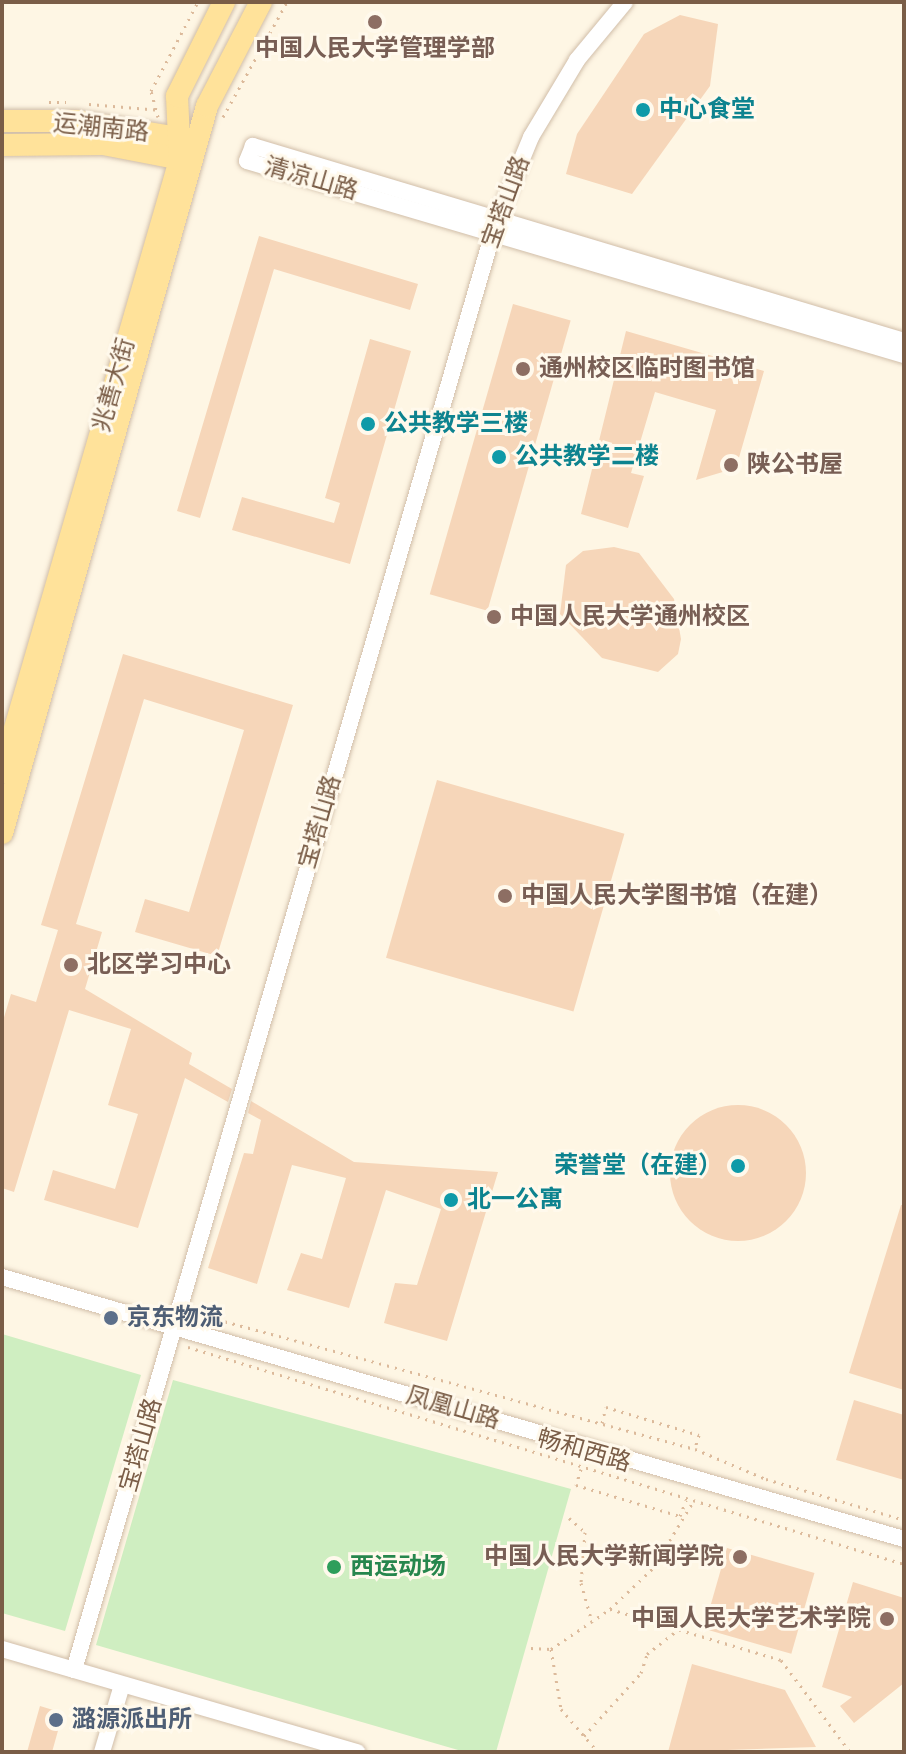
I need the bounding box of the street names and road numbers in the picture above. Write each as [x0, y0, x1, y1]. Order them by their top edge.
street label: 运潮南路 [52, 109, 150, 147]
street label: 清凉山路 [261, 152, 361, 206]
street label: 宝塔山路 [476, 152, 536, 252]
street label: 兆善大街 [87, 335, 141, 435]
street label: 宝塔山路 [293, 772, 347, 872]
street label: 凤凰山路 [403, 1381, 503, 1435]
street label: 宝塔山路 [114, 1395, 168, 1495]
street label: 畅和西路 [534, 1424, 634, 1478]

